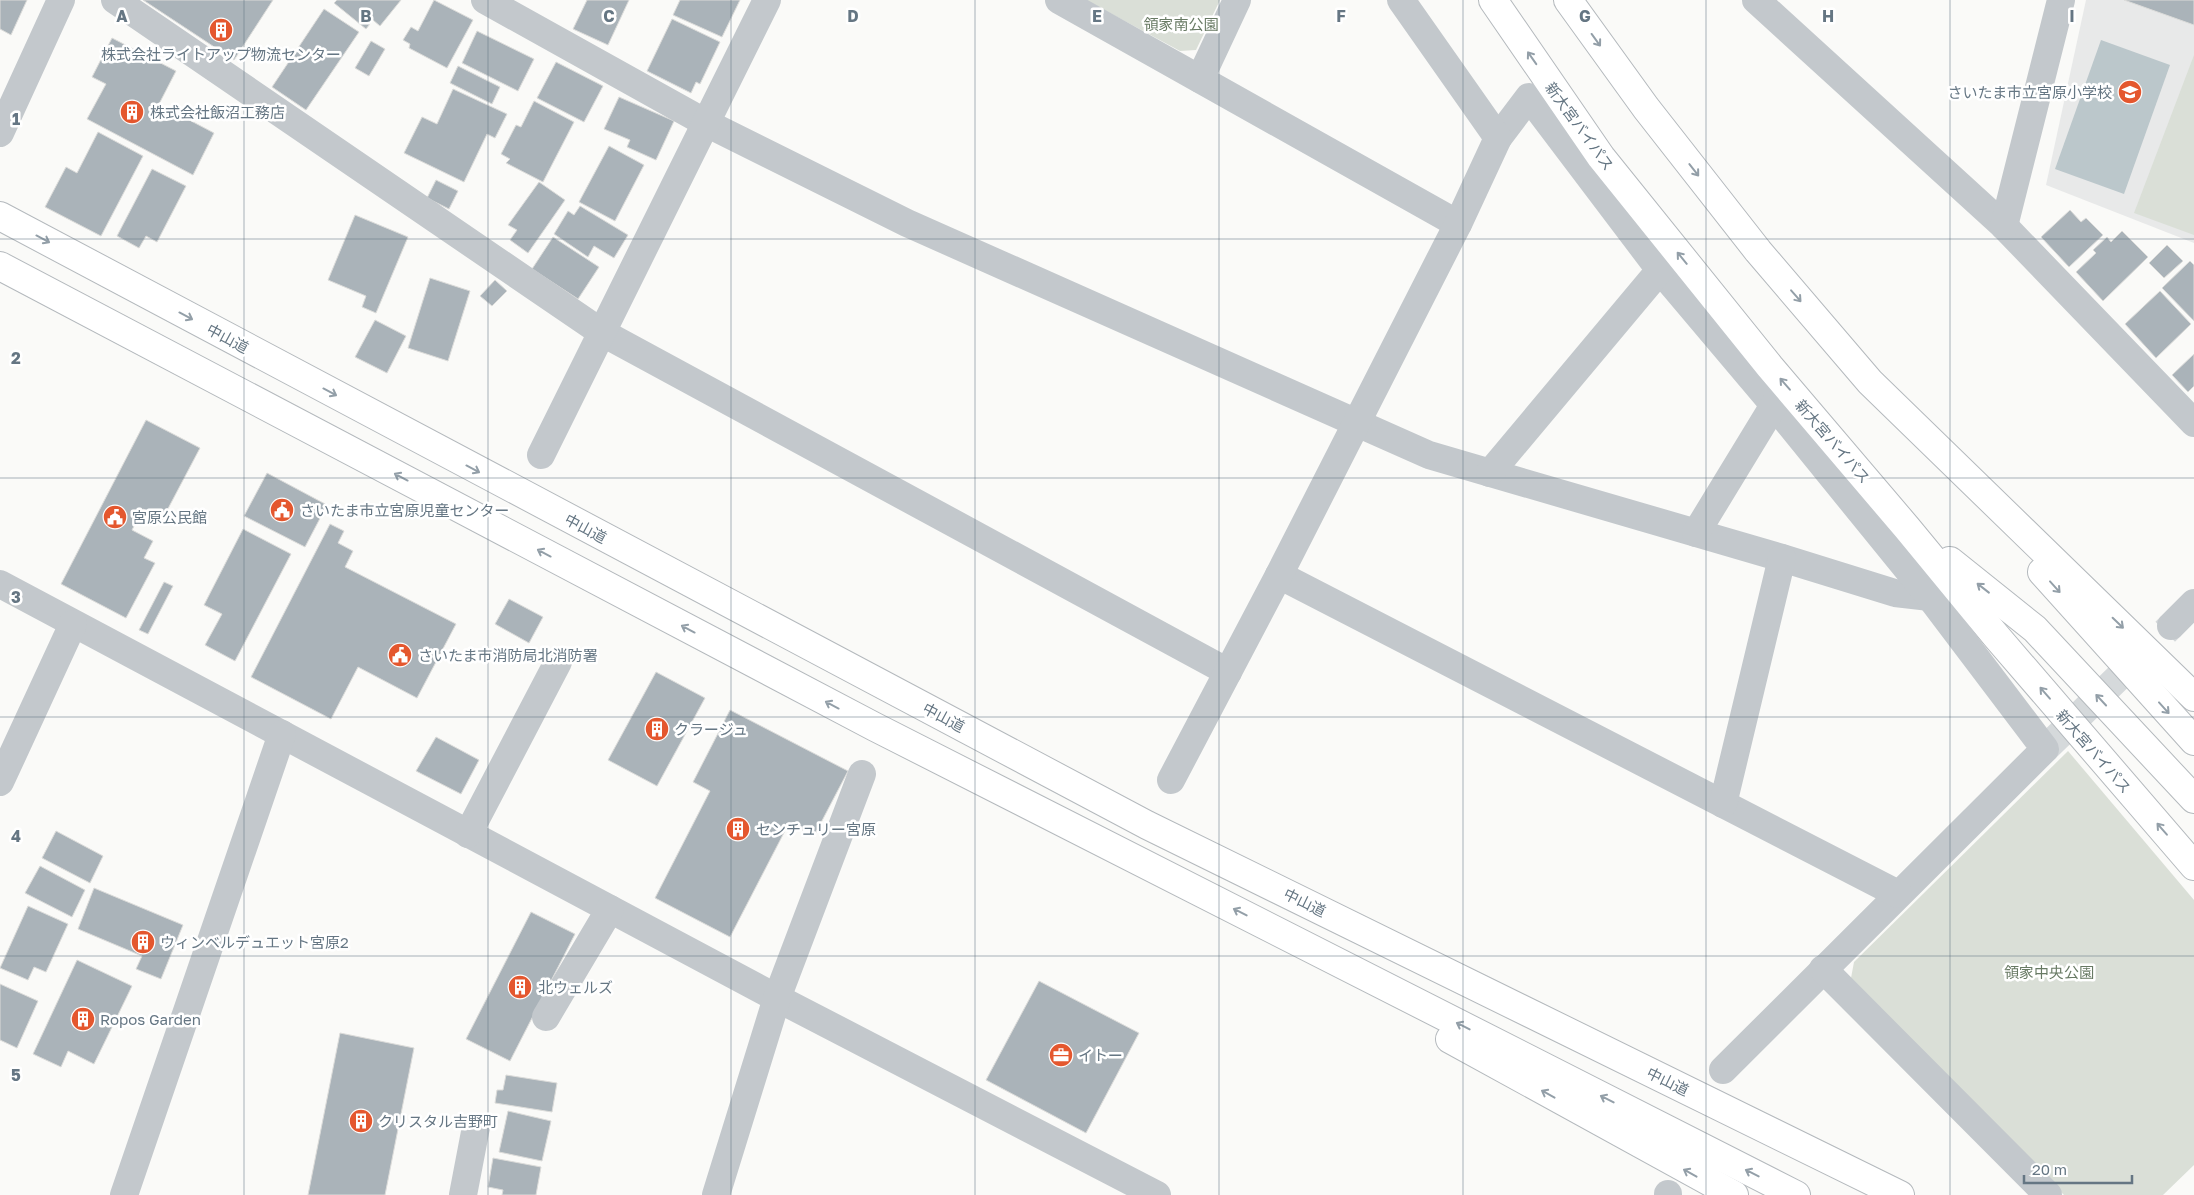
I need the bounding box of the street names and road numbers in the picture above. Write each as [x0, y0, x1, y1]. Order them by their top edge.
street label: 新大宮バイパス [1542, 78, 1618, 174]
street label: 中山道 [204, 319, 252, 357]
street label: 新大宮バイパス [1792, 396, 1874, 486]
street label: 中山道 [562, 509, 610, 547]
street label: 中山道 [920, 698, 968, 736]
street label: 新大宮バイパス [2053, 706, 2135, 796]
street label: 中山道 [1281, 884, 1329, 920]
street label: 中山道 [1644, 1063, 1692, 1099]

